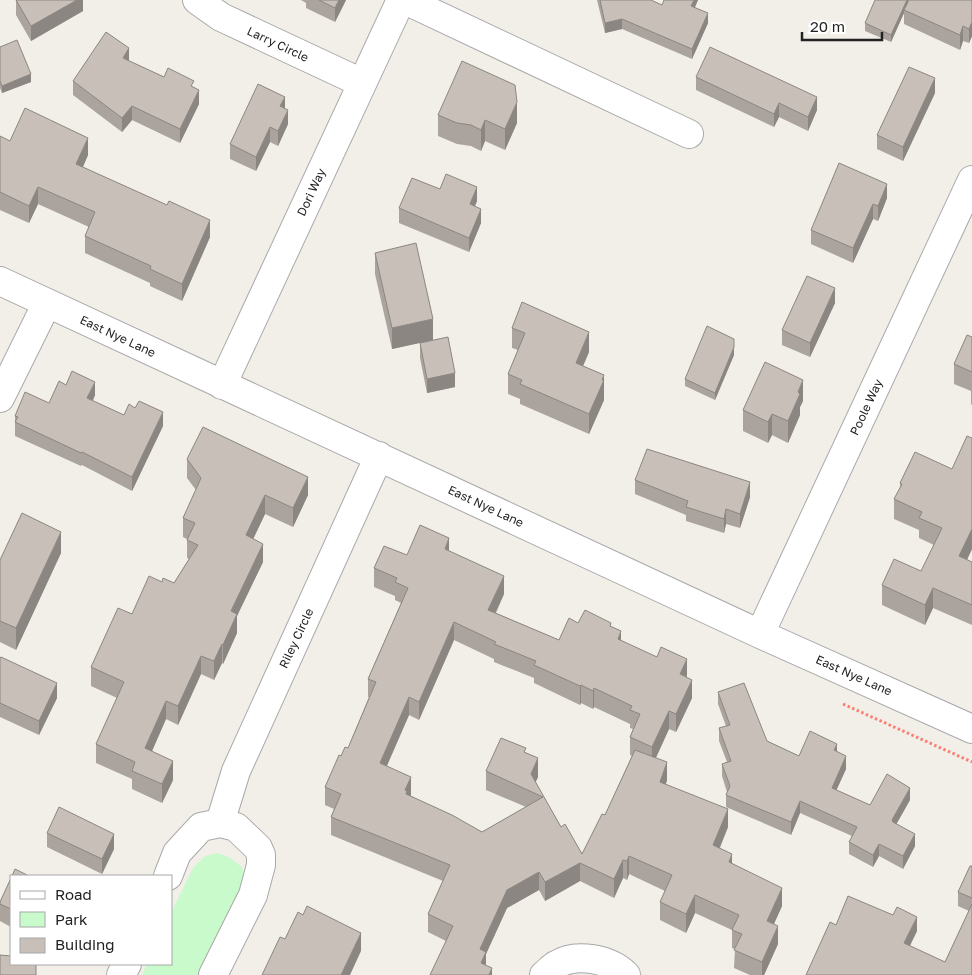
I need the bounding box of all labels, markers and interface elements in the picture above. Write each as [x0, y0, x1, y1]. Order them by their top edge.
scale bar [802, 10, 882, 42]
text: 20 m [810, 17, 845, 35]
street label: Larry Circle [245, 23, 311, 65]
street label: Dori Way [293, 166, 329, 218]
street label: East Nye Lane [78, 312, 158, 360]
street label: Poole Way [846, 376, 886, 437]
street label: East Nye Lane [446, 482, 526, 530]
street label: Riley Circle [276, 605, 316, 670]
street label: East Nye Lane [814, 652, 894, 698]
legend [10, 875, 172, 965]
text: Road [55, 885, 92, 903]
text: Park [55, 910, 88, 928]
text: Building [55, 935, 115, 953]

